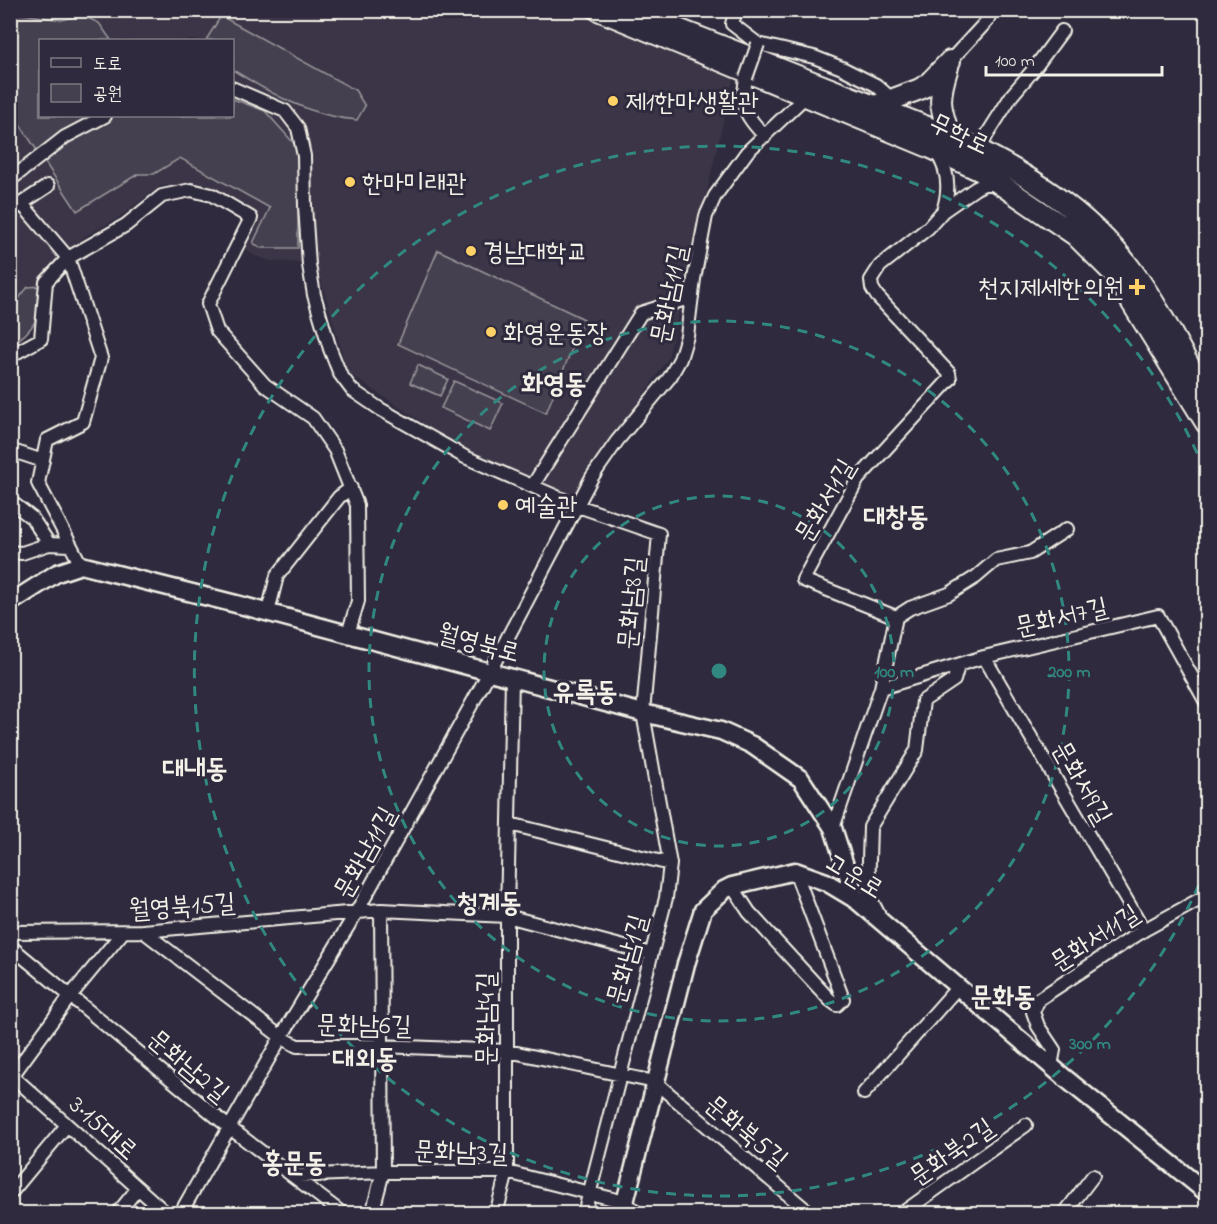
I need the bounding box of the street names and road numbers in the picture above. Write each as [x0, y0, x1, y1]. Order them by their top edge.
street label: 무학로 [922, 105, 995, 166]
street label: 문화남11길 [643, 242, 699, 347]
street label: 문화서1길 [787, 452, 867, 551]
street label: 문화남8길 [610, 555, 656, 651]
street label: 문화서7길 [1011, 590, 1112, 648]
street label: 월영북로 [433, 616, 524, 674]
street label: 문화서9길 [1041, 734, 1120, 833]
street label: 문화남11길 [326, 800, 408, 906]
street label: 고운로 [817, 845, 890, 910]
street label: 월영북15길 [128, 885, 237, 931]
street label: 문화서11길 [1043, 896, 1148, 983]
street label: 문화남1길 [599, 910, 659, 1009]
street label: 문화남4길 [469, 972, 507, 1066]
street label: 문화남6길 [316, 1007, 412, 1047]
street label: 문화남2길 [138, 1022, 236, 1113]
street label: 문화북5길 [695, 1087, 795, 1180]
street label: 3·15대로 [59, 1088, 145, 1171]
street label: 문화북2길 [902, 1110, 1003, 1197]
street label: 문화남3길 [413, 1133, 509, 1175]

